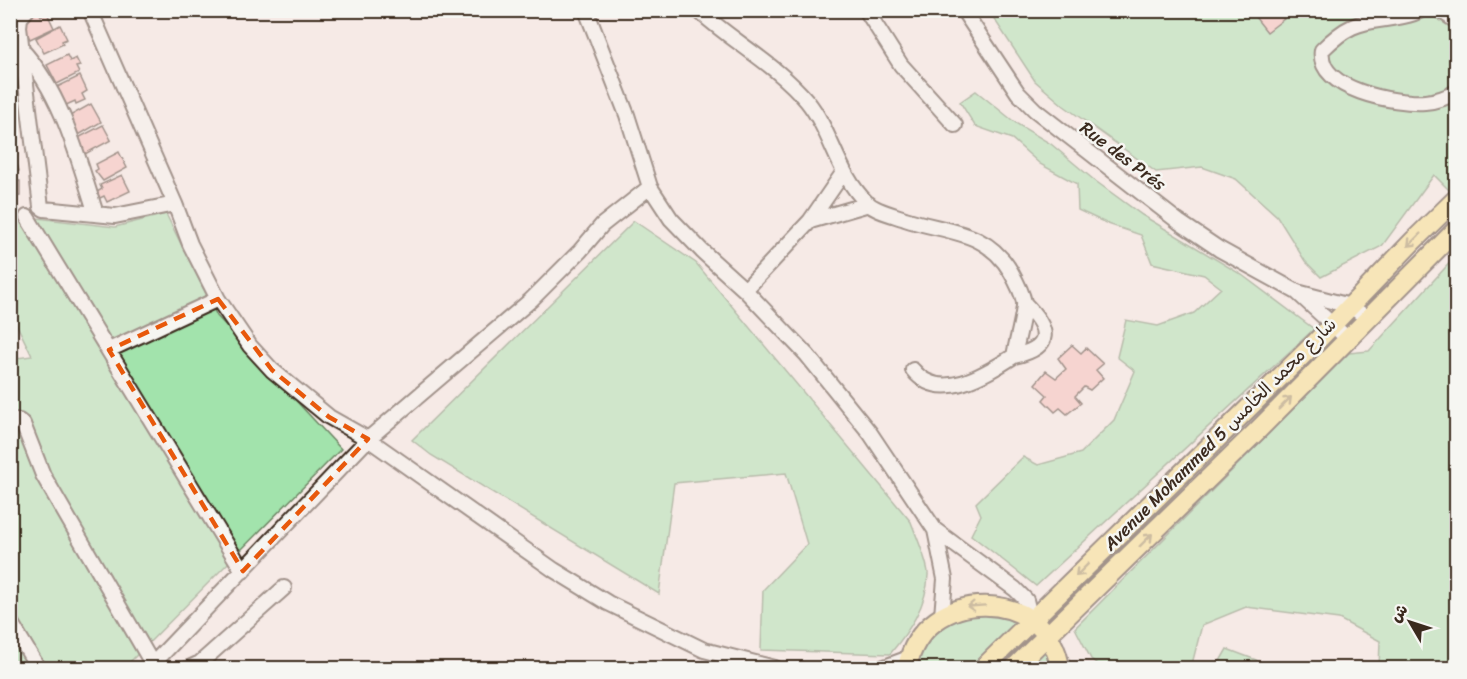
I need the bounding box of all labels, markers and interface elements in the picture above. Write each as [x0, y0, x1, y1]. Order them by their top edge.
street label: Rue des Prés [1073, 113, 1174, 200]
one-way arrow [1407, 232, 1422, 247]
street label: Avenue Mohammed 5 شارع محمد الخامس [1095, 309, 1345, 559]
one-way arrow [1278, 396, 1293, 411]
one-way arrow [1139, 533, 1154, 548]
one-way arrow [1075, 563, 1090, 577]
north arrow [1380, 592, 1440, 652]
text: ش [1382, 597, 1416, 629]
one-way arrow [967, 601, 986, 612]

